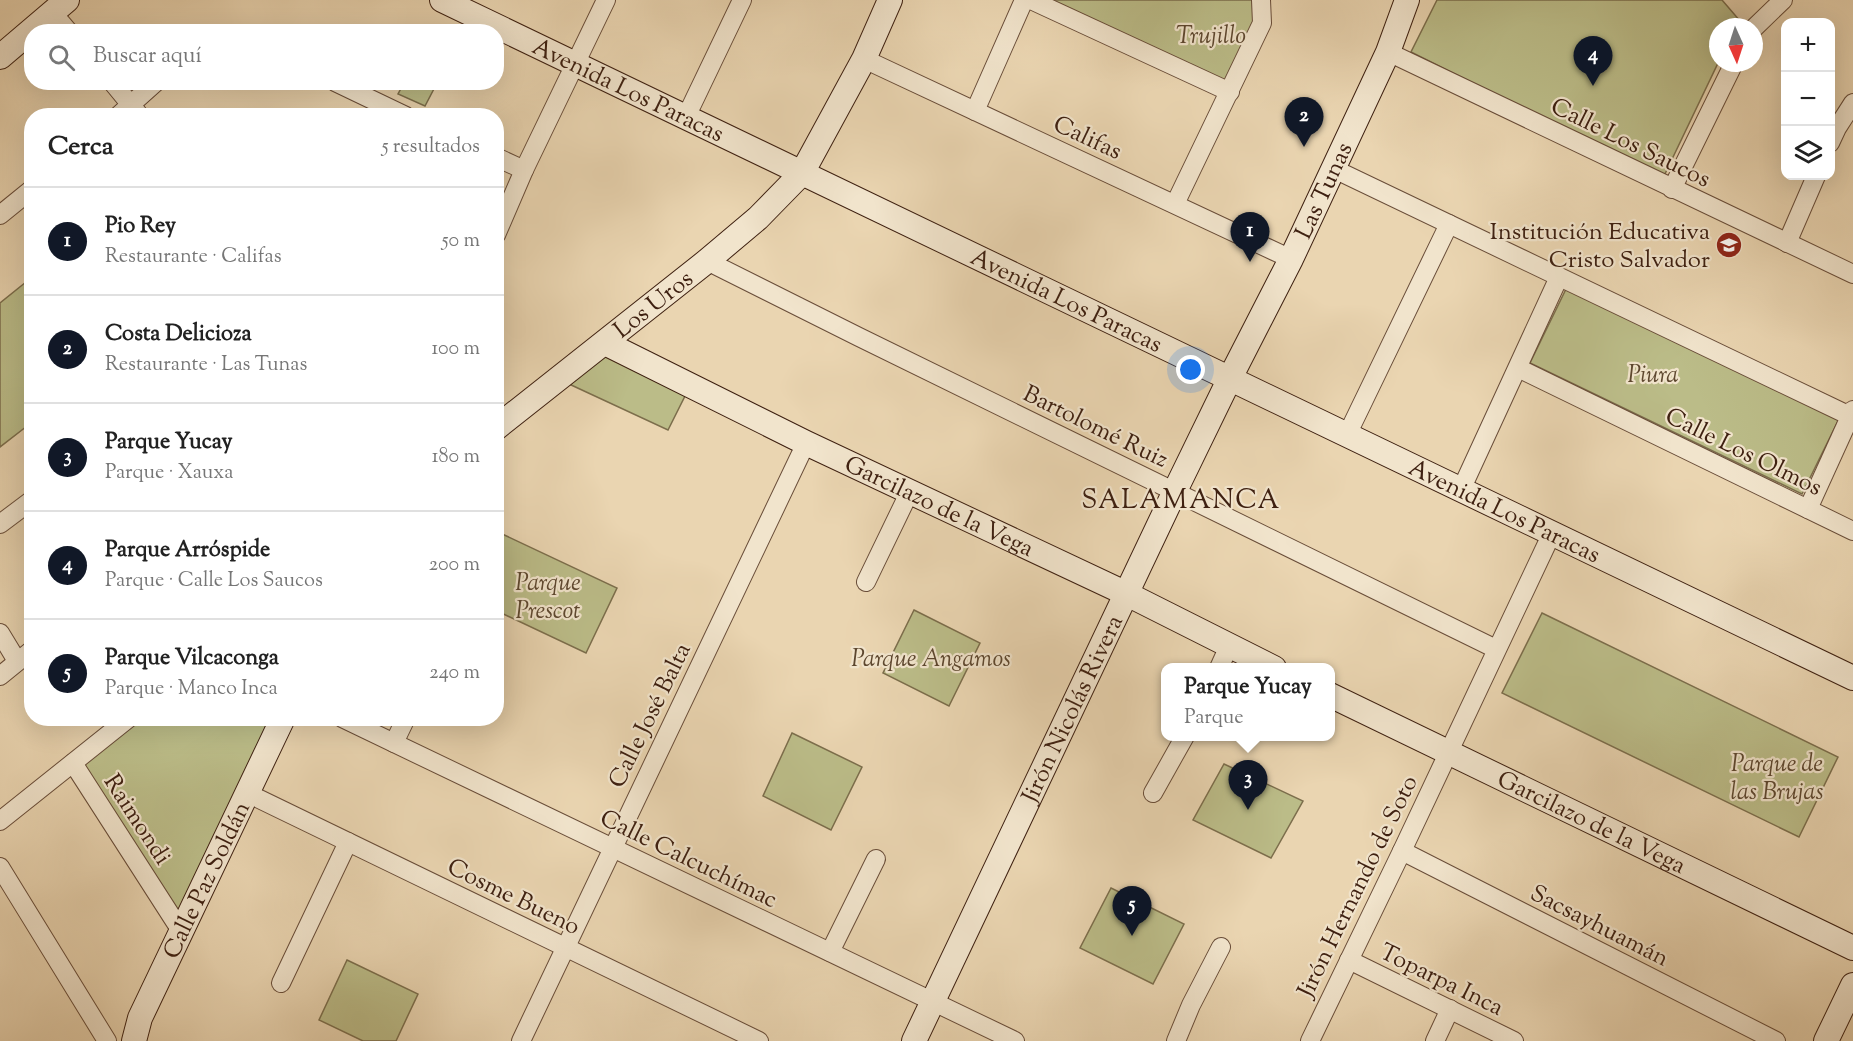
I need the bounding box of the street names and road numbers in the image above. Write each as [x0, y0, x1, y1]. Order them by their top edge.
street label: Avenida Los Paracas [526, 31, 729, 152]
street label: Calle Los Saucos [1545, 90, 1716, 197]
street label: Califas [1047, 108, 1127, 170]
street label: Las Tunas [1288, 137, 1362, 245]
street label: Avenida Los Paracas [964, 241, 1167, 363]
street label: Los Uros [607, 263, 701, 348]
street label: Bartolomé Ruiz [1017, 378, 1173, 478]
street label: Calle Los Olmos [1659, 400, 1827, 506]
street label: Garcilazo de la Vega [838, 448, 1039, 567]
street label: Avenida Los Paracas [1402, 452, 1605, 573]
street label: Jirón Nicolás Rivera [1014, 610, 1133, 811]
street label: Calle José Balta [601, 638, 701, 794]
street label: Garcilazo de la Vega [1491, 763, 1691, 884]
street label: Raimondi [94, 768, 179, 872]
street label: Jirón Hernando de Soto [1289, 770, 1427, 1005]
street label: Calle Paz Soldán [156, 796, 260, 965]
street label: Calle Calcuchímac [594, 802, 783, 918]
street label: Cosme Bueno [441, 851, 585, 945]
street label: Sacsayhuamán [1524, 877, 1674, 976]
street label: Toparpa Inca [1373, 936, 1509, 1025]

